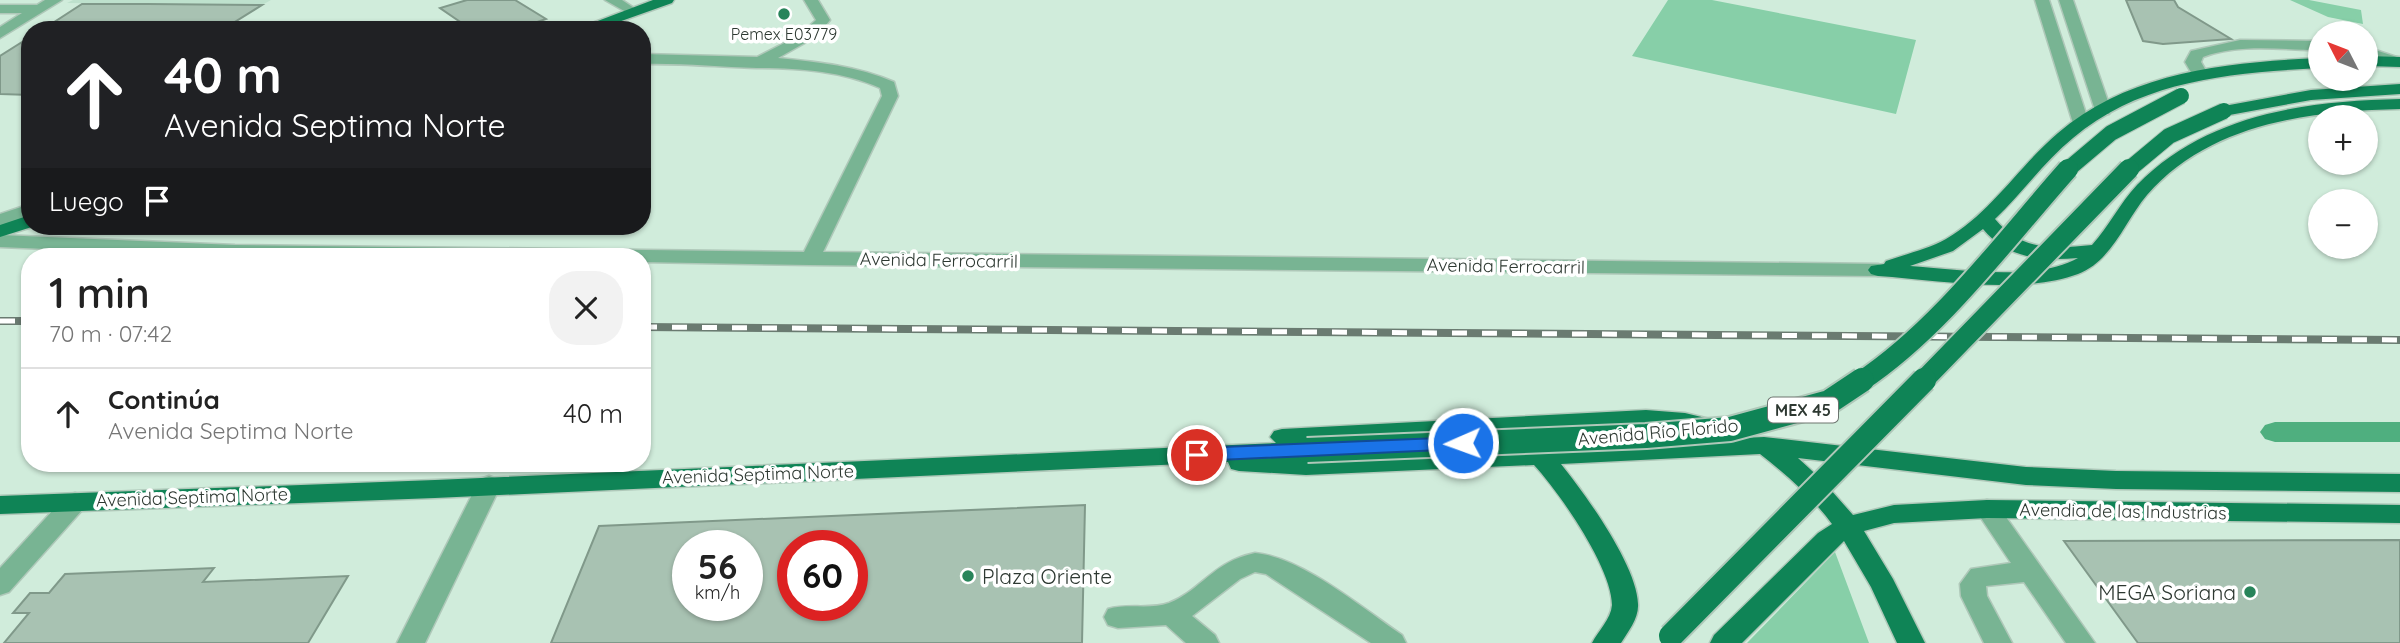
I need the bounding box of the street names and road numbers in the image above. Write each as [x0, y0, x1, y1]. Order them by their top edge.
street label: Avenida Ferrocarril [860, 247, 1018, 273]
street label: Avenida Ferrocarril [1427, 253, 1585, 279]
road number: MEX 45 [1768, 398, 1838, 422]
street label: Avenida Río Florido [1577, 414, 1739, 450]
street label: Avenida Septima Norte [662, 459, 854, 489]
street label: Avenida Septima Norte [96, 482, 288, 512]
street label: Avendia de las Industrias [2019, 498, 2227, 524]

